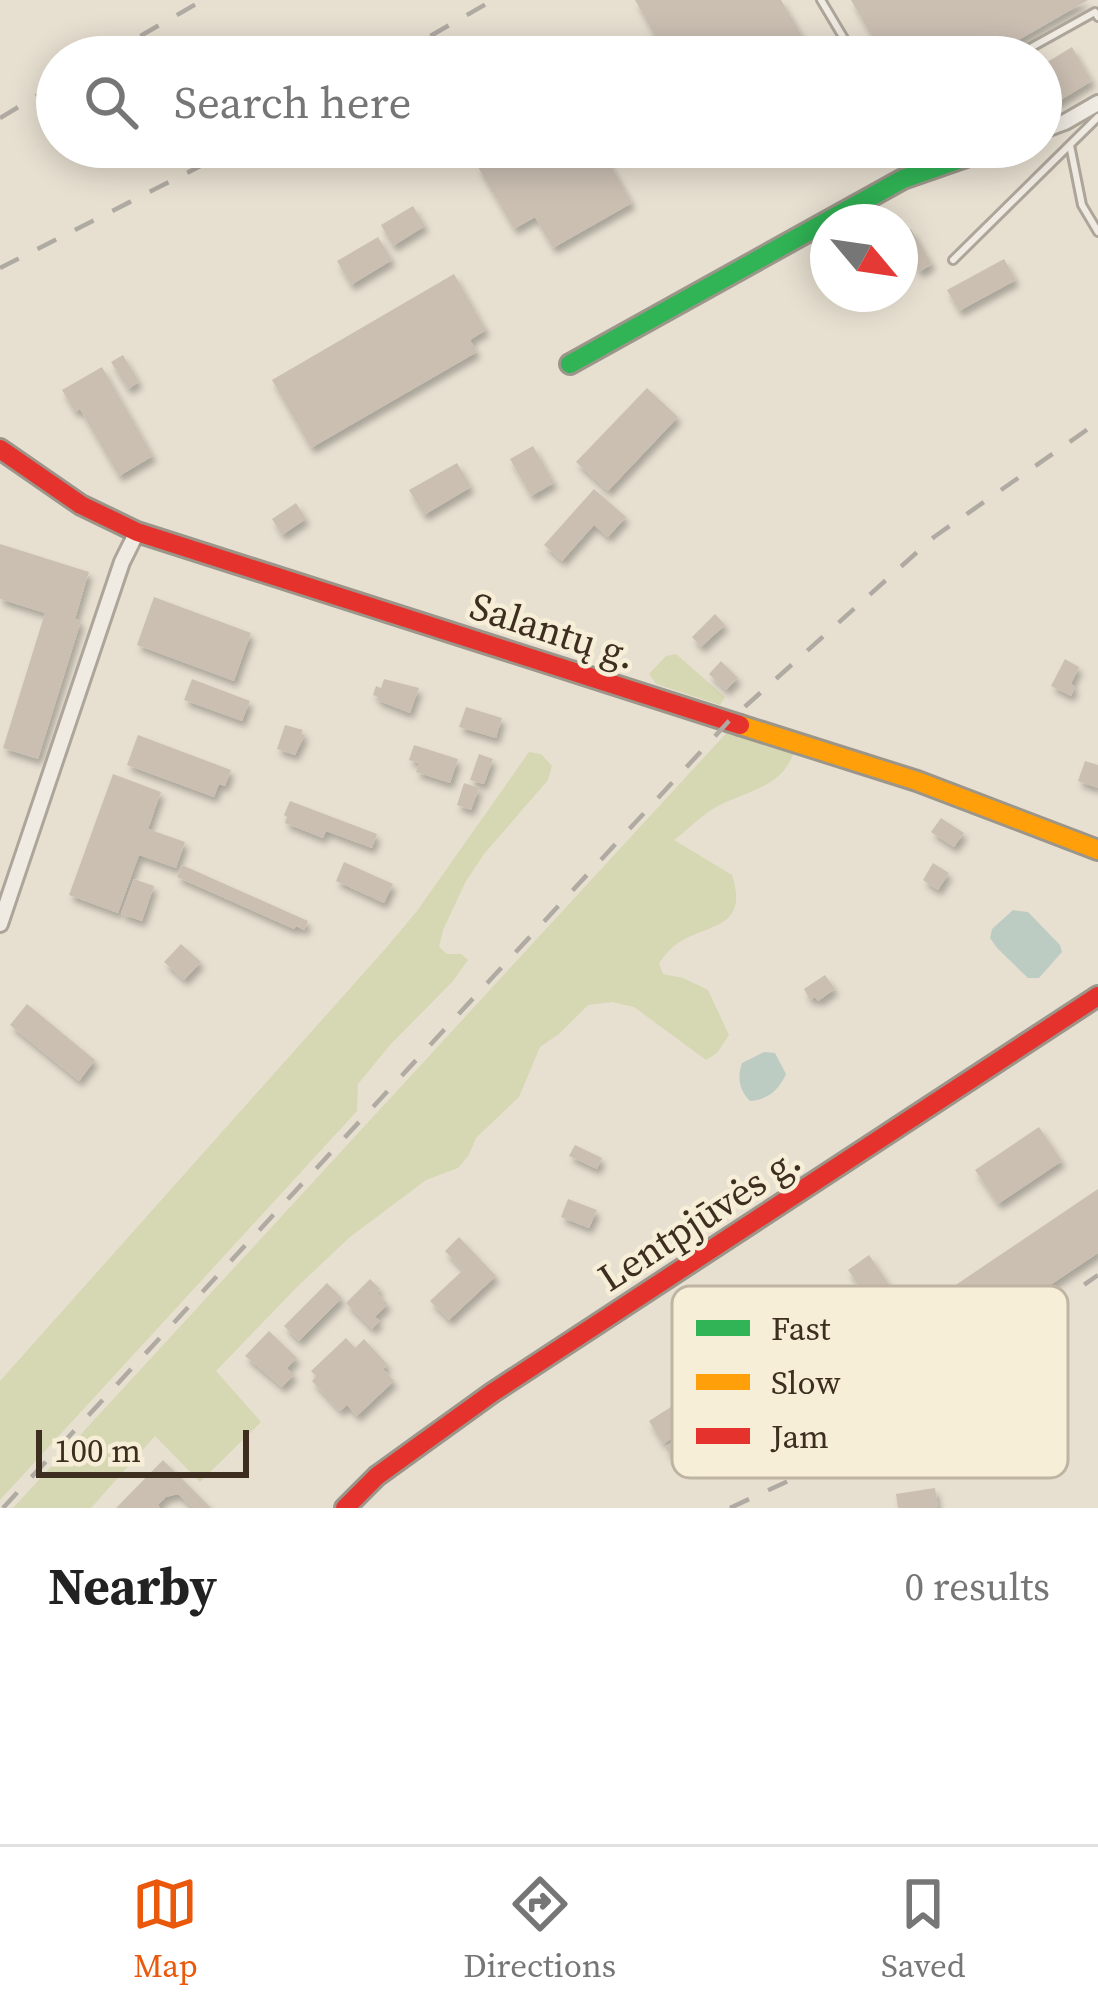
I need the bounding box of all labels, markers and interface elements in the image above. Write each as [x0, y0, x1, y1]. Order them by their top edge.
search box [36, 36, 1062, 168]
icon: search [78, 69, 144, 135]
text: Search here [174, 71, 411, 133]
north arrow [810, 204, 918, 312]
street label: Salantų g. [464, 579, 642, 682]
street label: Lentpjūvės g. [588, 1133, 811, 1304]
legend [672, 1286, 1068, 1478]
text: Fast [771, 1306, 831, 1351]
text: Slow [771, 1360, 841, 1405]
text: Jam [770, 1414, 829, 1459]
scale bar [36, 1424, 249, 1477]
text: 100 m [54, 1428, 141, 1473]
text: Nearby [48, 1551, 217, 1621]
text: 0 results [905, 1560, 1050, 1613]
tab: Map [132, 1871, 198, 1988]
tab: Directions [463, 1871, 616, 1988]
tab: Saved [881, 1871, 966, 1988]

